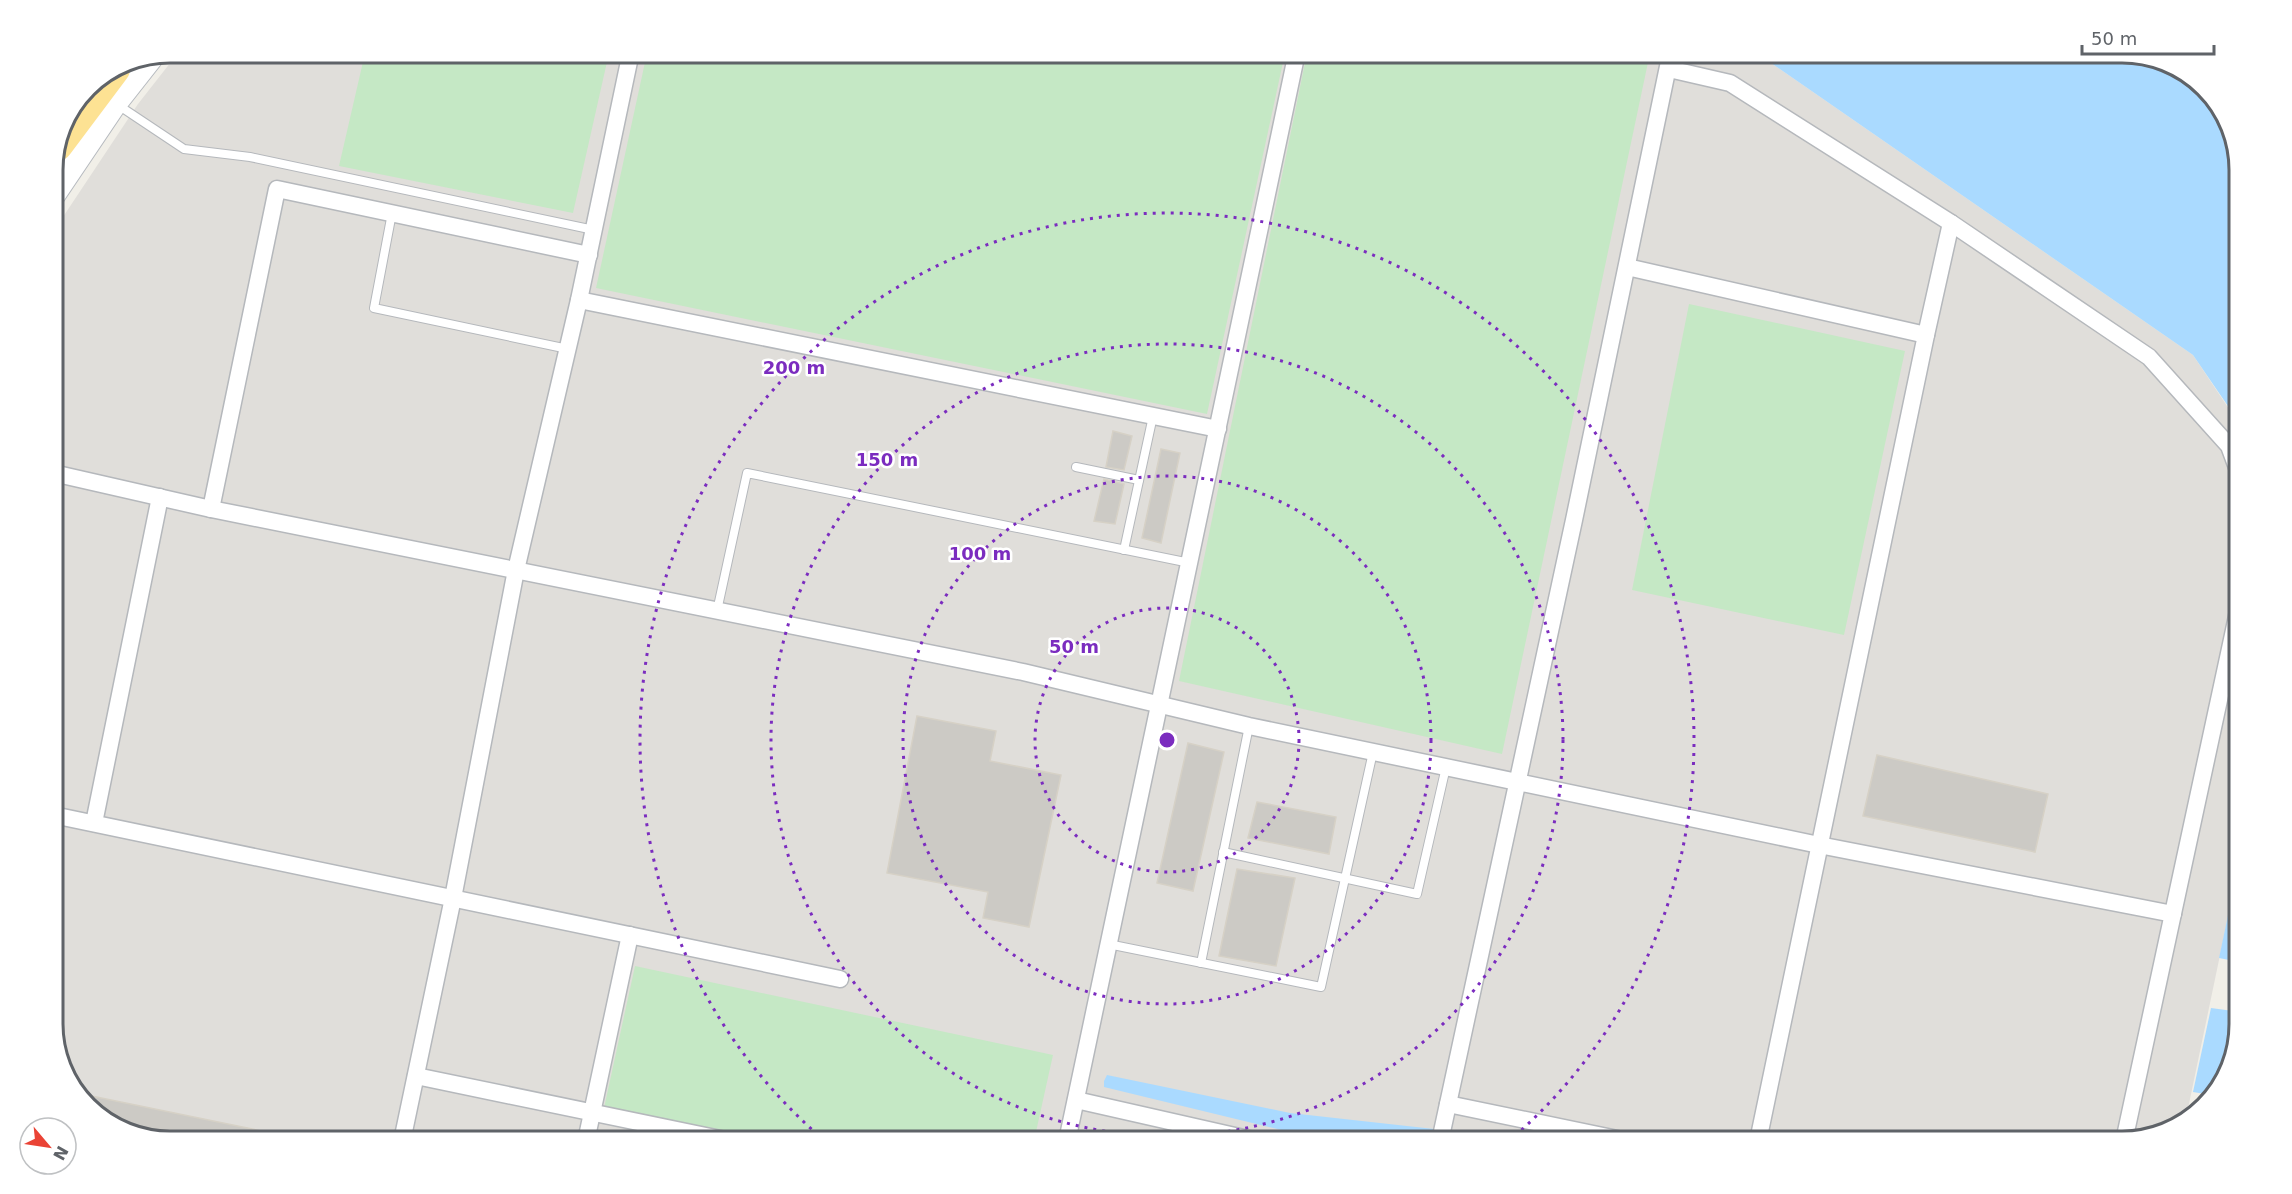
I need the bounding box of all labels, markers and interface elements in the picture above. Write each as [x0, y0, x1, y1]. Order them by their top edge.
scale bar [2082, 18, 2214, 56]
text: 50 m [2091, 28, 2137, 49]
text: 200 m [763, 357, 825, 378]
text: 150 m [856, 449, 918, 470]
text: 100 m [949, 543, 1011, 564]
text: 50 m [1049, 636, 1099, 657]
centre of rings [1157, 730, 1177, 750]
north arrow [18, 1116, 78, 1176]
text: N [49, 1143, 72, 1163]

